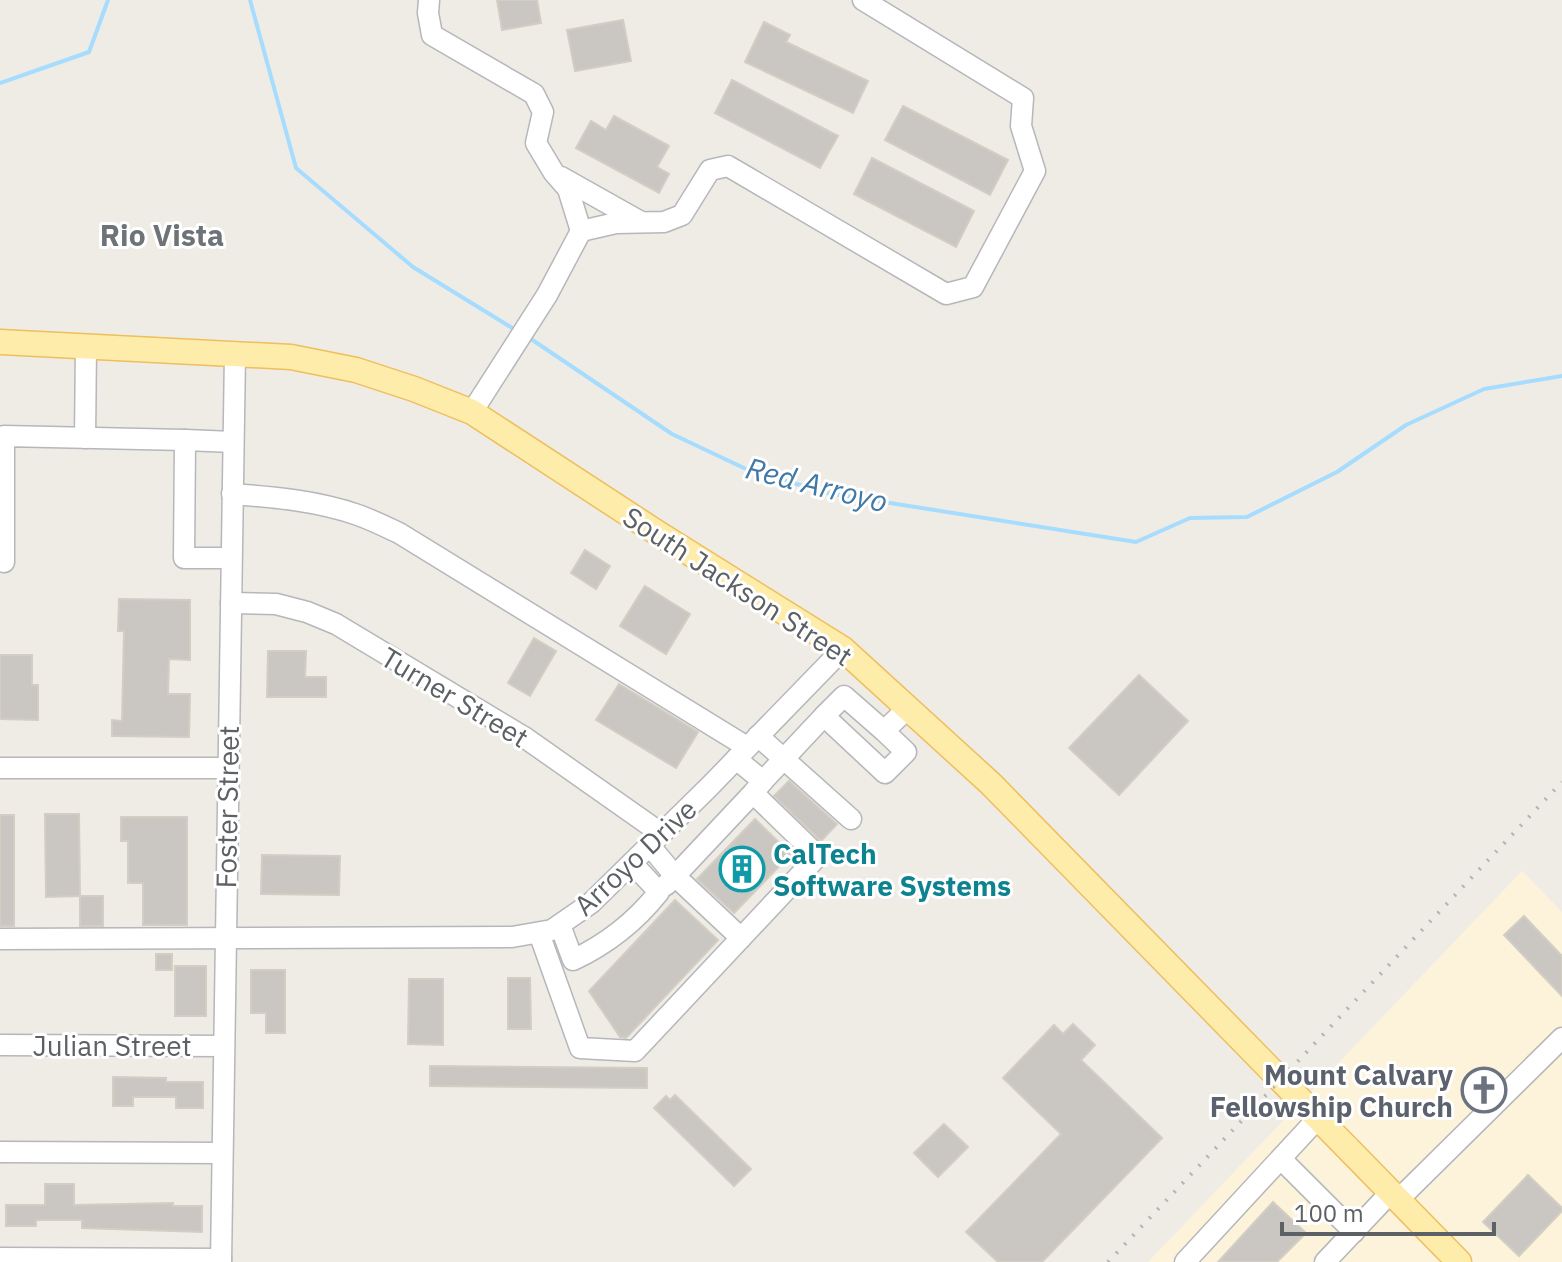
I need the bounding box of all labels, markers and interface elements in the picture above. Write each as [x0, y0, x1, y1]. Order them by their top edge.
district label: Rio Vista [100, 215, 224, 254]
water label: Red Arroyo [742, 448, 892, 520]
street label: South Jackson Street [616, 498, 860, 674]
street label: Turner Street [374, 638, 536, 756]
street label: Foster Street [207, 725, 247, 889]
street label: Arroyo Drive [566, 791, 704, 923]
place label: CalTech Software Systems [773, 835, 1011, 904]
building icon: CalTech Software Systems [718, 845, 766, 893]
street label: Julian Street [32, 1027, 192, 1064]
place label: Mount Calvary Fellowship Church [1210, 1056, 1453, 1125]
church icon: Mount Calvary Fellowship Church [1460, 1066, 1508, 1114]
scale bar [1282, 1186, 1494, 1236]
text: 100 m [1294, 1197, 1364, 1229]

